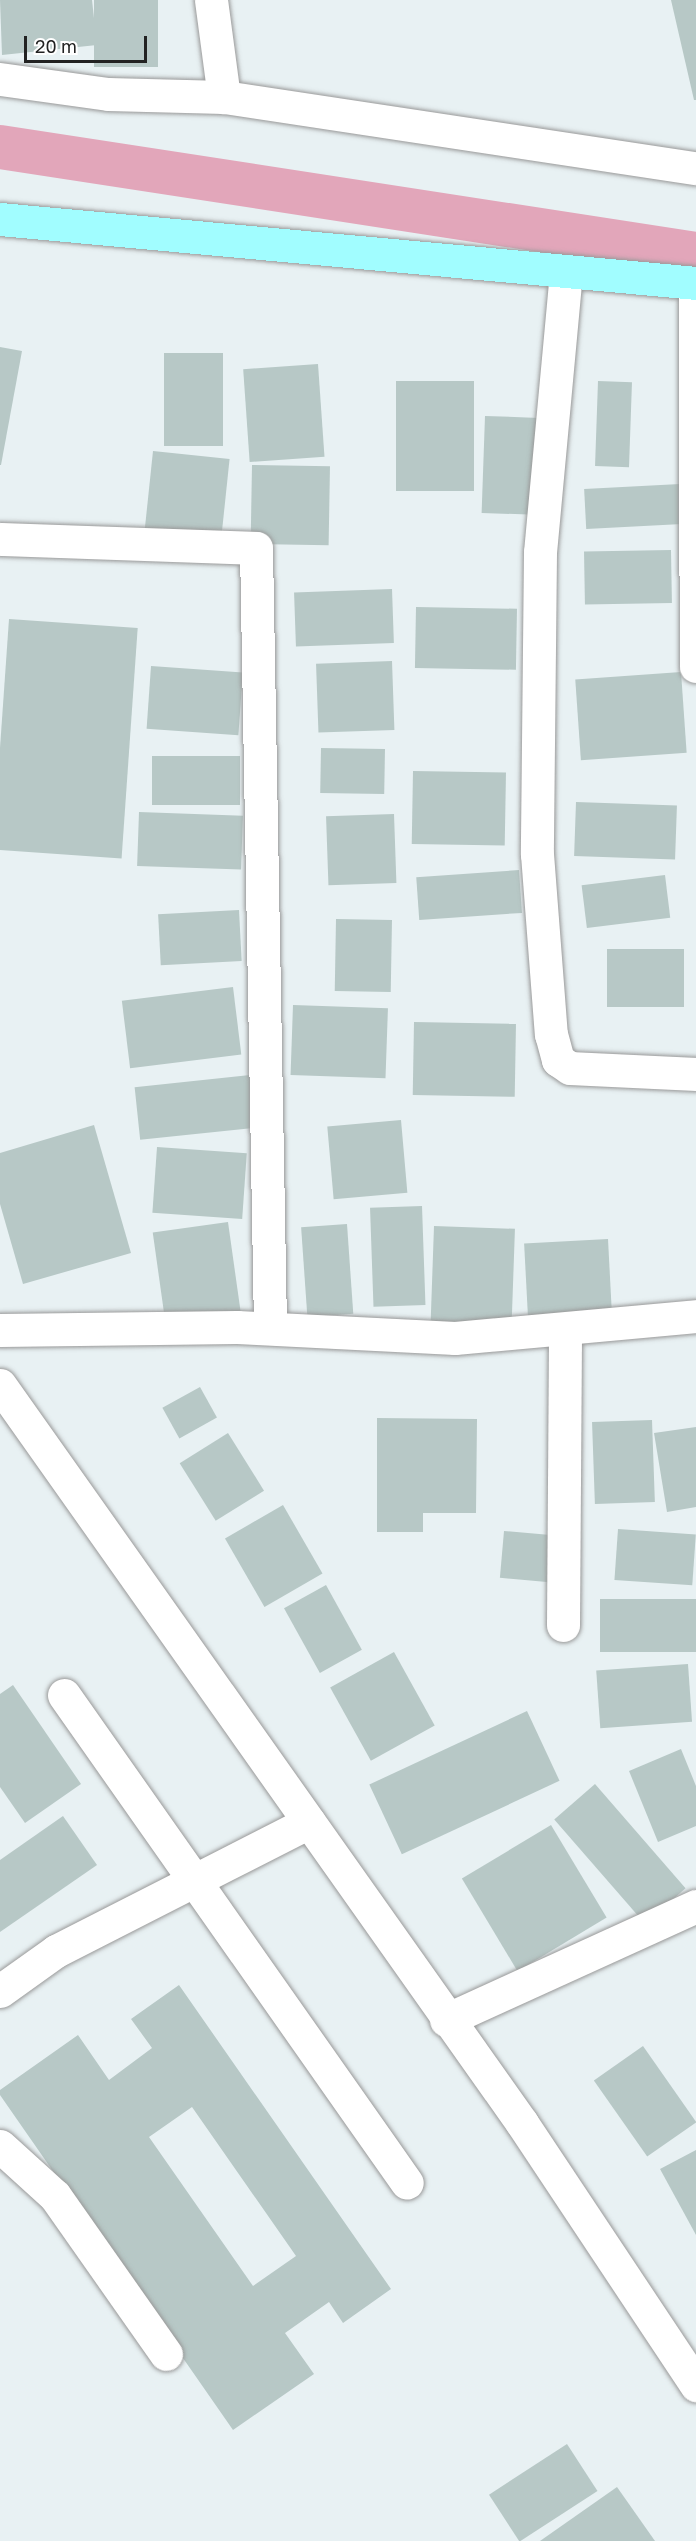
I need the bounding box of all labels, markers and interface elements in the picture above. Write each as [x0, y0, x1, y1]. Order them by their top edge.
scale bar [27, 24, 150, 62]
text: 20 m [35, 35, 77, 57]

